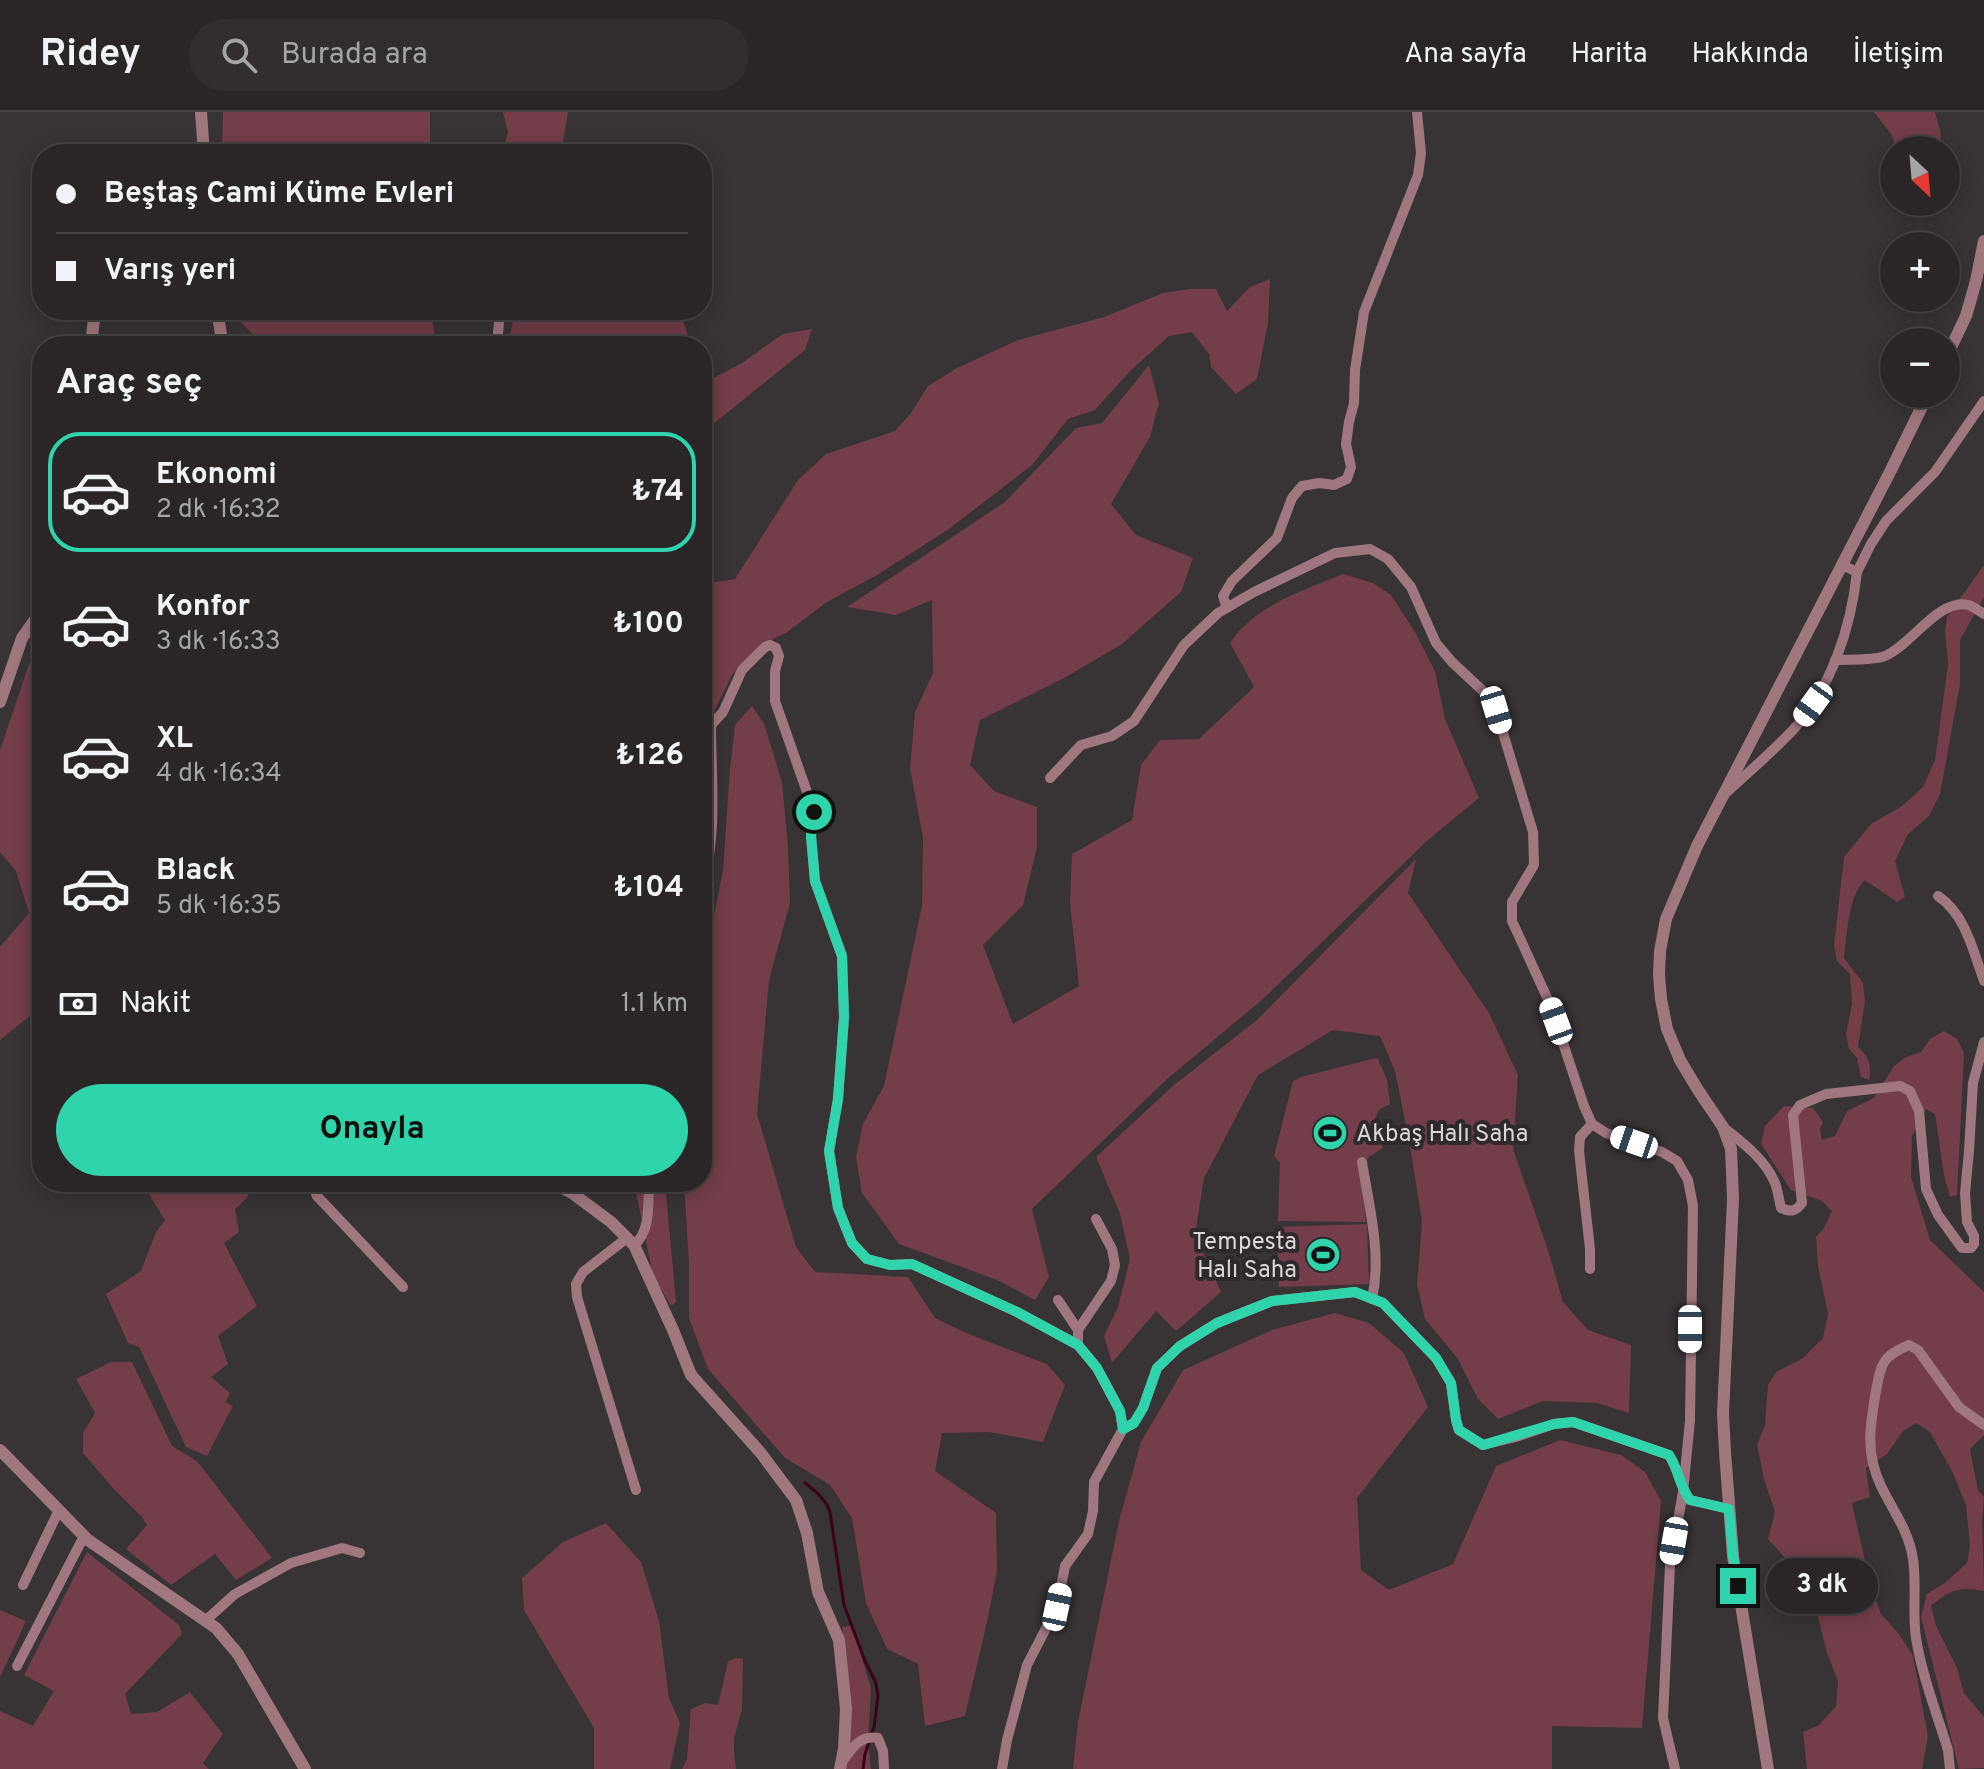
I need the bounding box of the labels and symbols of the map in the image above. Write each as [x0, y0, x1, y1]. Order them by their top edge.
north arrow [1880, 136, 1960, 216]
car [1789, 678, 1837, 730]
car [1478, 684, 1514, 736]
route start [796, 794, 832, 830]
car [1537, 994, 1575, 1048]
sports icon: Akbaş Halı Saha [1311, 1114, 1349, 1152]
place label: Akbaş Halı Saha [1356, 1120, 1528, 1150]
car [1607, 1123, 1661, 1161]
place label: Tempesta Halı Saha [1192, 1228, 1297, 1286]
sports icon: Tempesta Halı Saha [1304, 1236, 1342, 1274]
car [1678, 1305, 1702, 1353]
car [1658, 1515, 1690, 1567]
callout: 3 dk [1766, 1558, 1878, 1614]
route end [1720, 1568, 1756, 1604]
car [1040, 1581, 1074, 1633]

